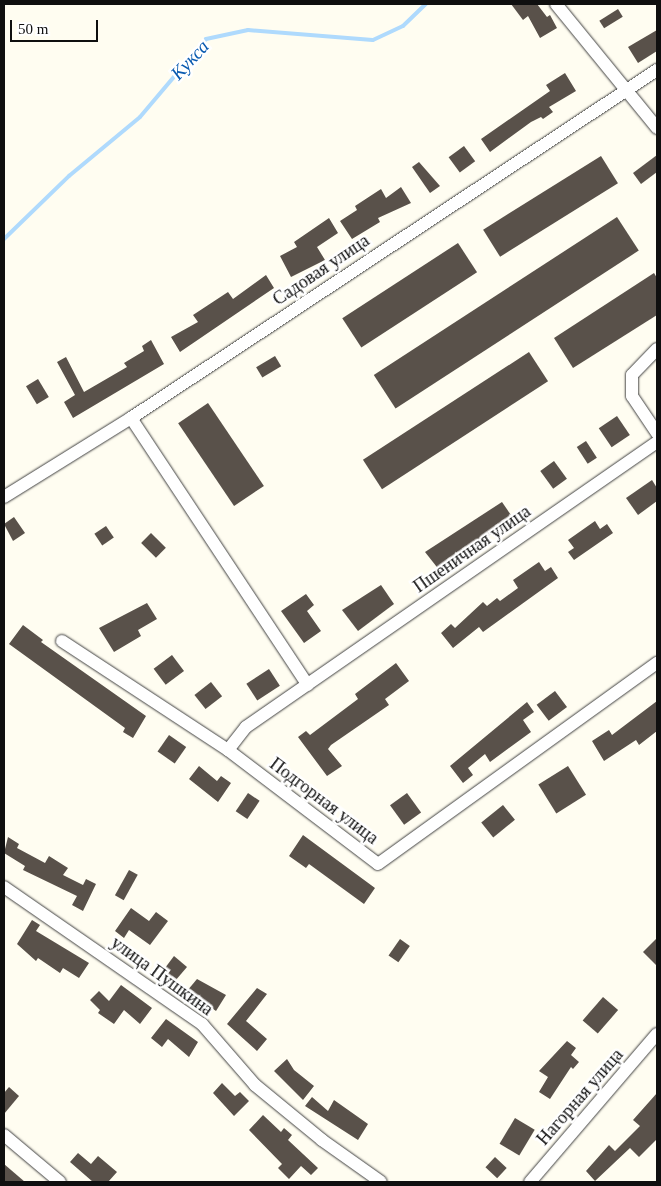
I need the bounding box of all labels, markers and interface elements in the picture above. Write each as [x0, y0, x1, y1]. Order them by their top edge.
scale bar [12, 10, 100, 42]
text: 50 m [18, 21, 48, 37]
water label: Кукса [166, 35, 214, 85]
street label: Садовая улица [269, 230, 373, 310]
street label: Пшеничная улица [409, 501, 535, 597]
street label: Подгорная улица [265, 753, 383, 849]
street label: улица Пушкина [107, 932, 217, 1020]
street label: Нагорная улица [532, 1044, 628, 1150]

